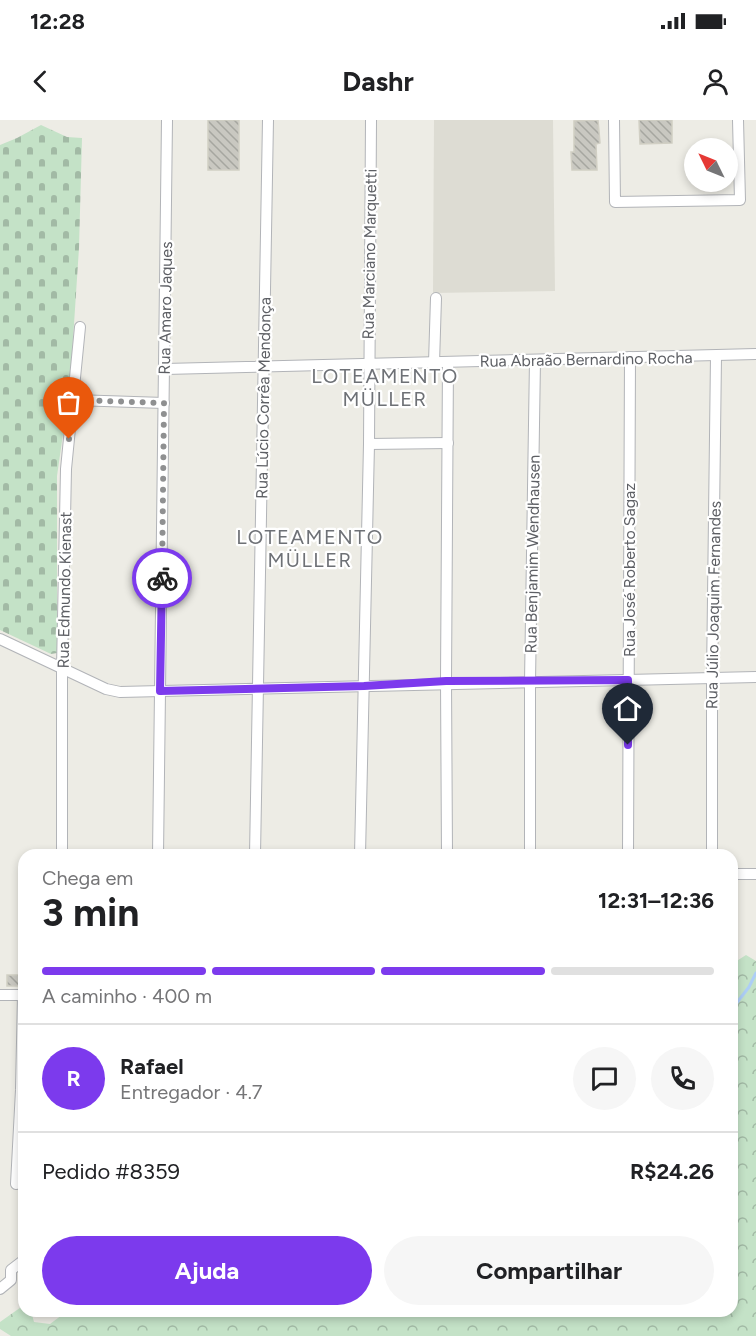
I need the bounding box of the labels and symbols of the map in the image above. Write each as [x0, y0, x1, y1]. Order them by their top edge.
north arrow [684, 138, 738, 192]
street label: Rua Marciano Marquetti [359, 169, 380, 340]
street label: Rua Amaro Jaques [155, 241, 176, 375]
street label: Rua Lúcio Corrêa Mendonça [252, 297, 275, 499]
street label: Rua Abraão Bernardino Rocha [479, 348, 693, 371]
district label: LOTEAMENTO MÜLLER [311, 364, 459, 411]
pin [43, 377, 94, 439]
street label: Rua Benjamim Wendhausen [521, 454, 544, 654]
street label: Rua José Roberto Sagaz [620, 483, 639, 657]
street label: Rua Júlio Joaquim Fernandes [702, 501, 725, 709]
street label: Rua Edmundo Kienast [54, 511, 75, 669]
district label: LOTEAMENTO MÜLLER [236, 525, 384, 572]
courier [132, 548, 192, 608]
pin [602, 683, 653, 745]

